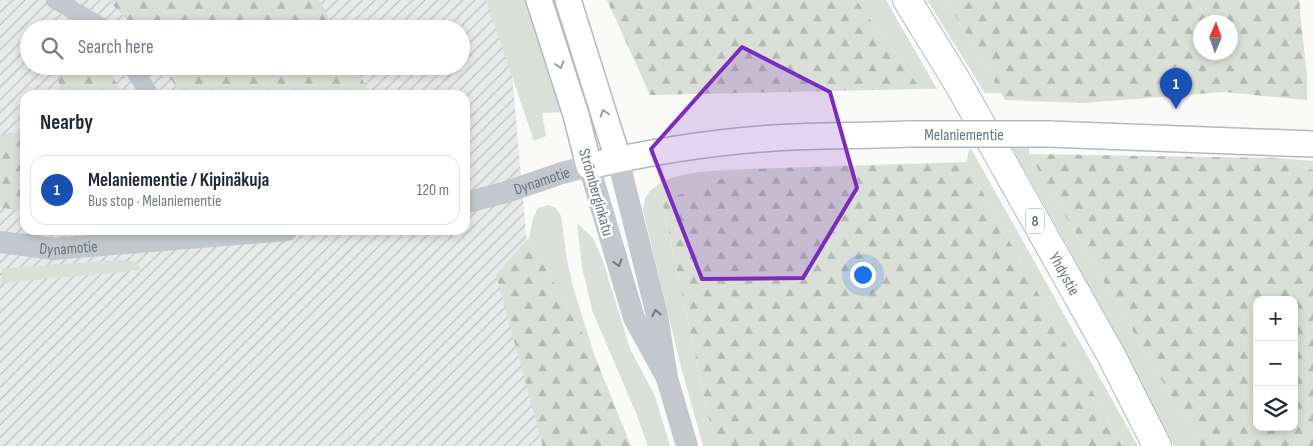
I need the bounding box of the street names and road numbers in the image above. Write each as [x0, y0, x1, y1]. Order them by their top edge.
street label: Melaniementie [924, 126, 1004, 145]
street label: Strömberginkatu [574, 146, 617, 238]
street label: Dynamotie [511, 163, 572, 200]
road number: 8 [1026, 208, 1044, 234]
street label: Dynamotie [38, 237, 98, 260]
street label: Yhdystie [1044, 249, 1083, 299]

